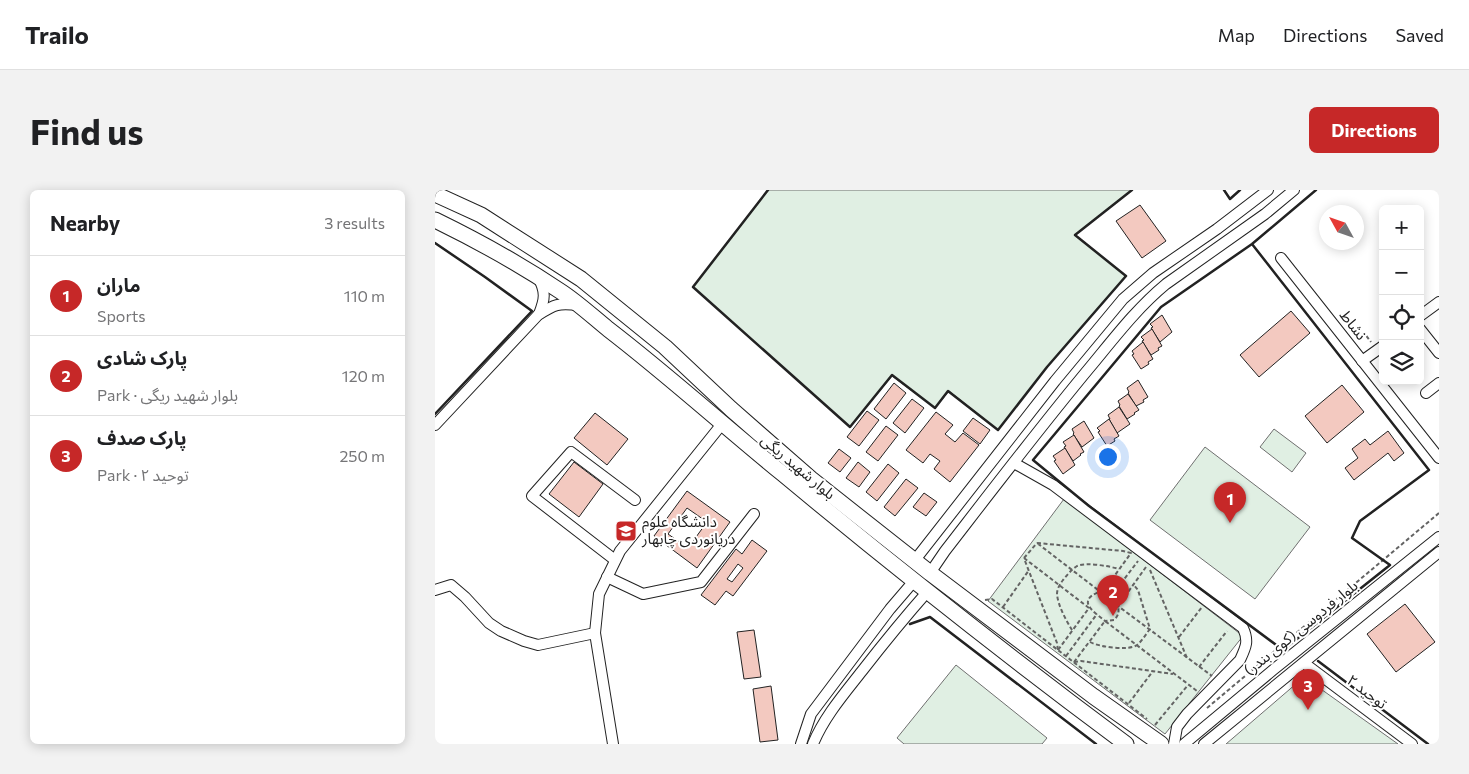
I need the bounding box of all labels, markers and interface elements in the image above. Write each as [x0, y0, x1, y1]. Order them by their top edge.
text: Trailo [25, 20, 89, 49]
text: Map [1218, 24, 1255, 46]
text: Directions [1283, 24, 1367, 46]
text: Saved [1395, 24, 1444, 46]
button: Directions [1309, 107, 1439, 153]
text: Find us [30, 109, 144, 152]
north arrow [1319, 205, 1364, 250]
map controls [1379, 205, 1424, 385]
button: + [1379, 205, 1424, 250]
text: Nearby [50, 210, 120, 235]
text: 3 results [324, 213, 385, 232]
button: − [1379, 250, 1424, 295]
text: ماران [97, 273, 141, 296]
text: 1 [62, 286, 70, 305]
text: 110 m [344, 286, 385, 305]
button: locate [1379, 295, 1424, 340]
text: Sports [97, 306, 146, 325]
street label: نشاط [1337, 306, 1371, 343]
button: layers [1379, 340, 1424, 385]
text: پارک شادی [97, 346, 187, 369]
text: 2 [61, 366, 71, 385]
text: 120 m [342, 366, 385, 385]
text: Park · بلوار شهید ریگی [97, 385, 238, 404]
text: پارک صدف [97, 426, 187, 449]
street label: بلوار شهید ریگی [757, 430, 840, 503]
your location [1095, 444, 1121, 470]
text: 3 [61, 446, 71, 465]
text: 250 m [339, 446, 385, 465]
text: Park · توحید ۲ [97, 465, 189, 484]
pin: 1 [1214, 482, 1246, 523]
place label: دانشگاه علوم دریانوردی چابهار [641, 512, 735, 549]
school or university icon: دانشگاه علوم دریانوردی چابهار [614, 519, 638, 543]
pin: 2 [1097, 575, 1129, 616]
street label: بلوار فردوسی (کوی بندر) [1240, 576, 1361, 679]
pin: 3 [1292, 669, 1324, 710]
street label: توحید ۲ [1343, 670, 1391, 713]

